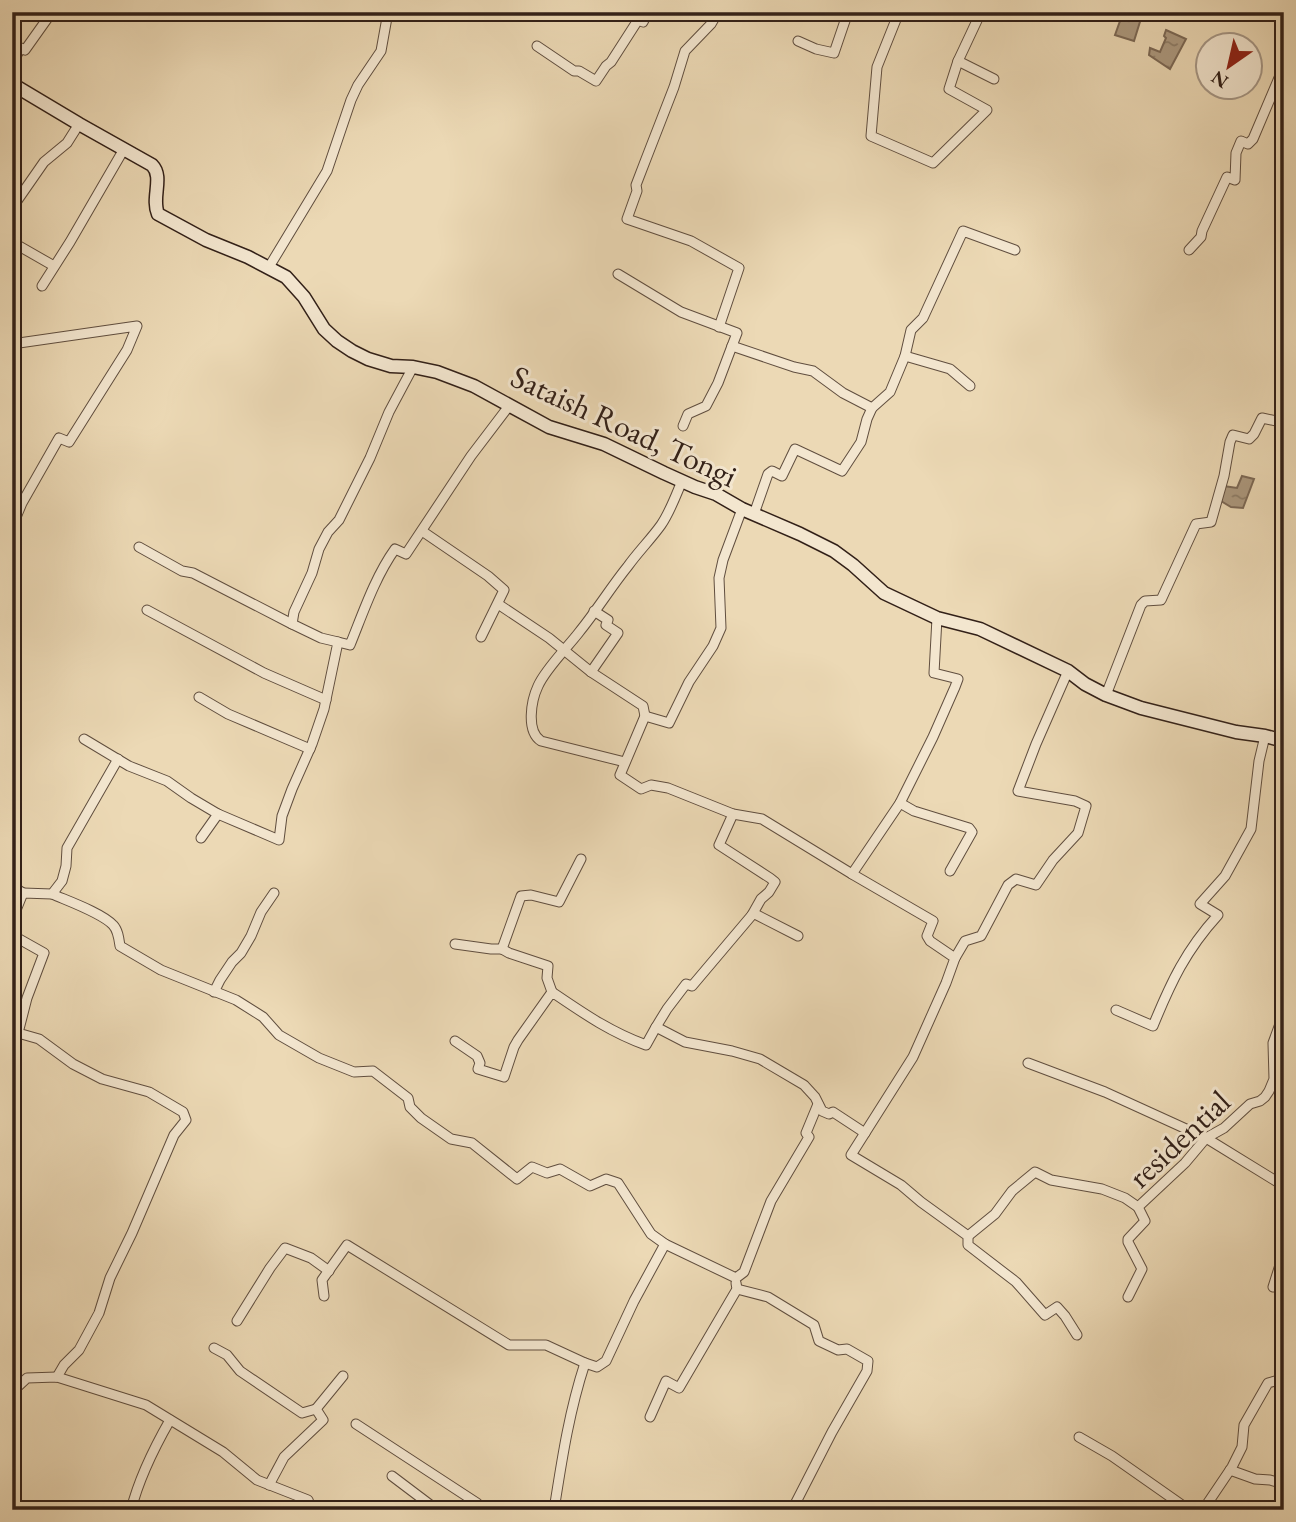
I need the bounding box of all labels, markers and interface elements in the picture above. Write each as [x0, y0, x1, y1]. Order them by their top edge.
north arrow [1194, 32, 1264, 102]
text: N [1206, 65, 1233, 94]
street label: Sataish Road, Tongi [504, 355, 744, 497]
street label: residential [1119, 1081, 1239, 1197]

